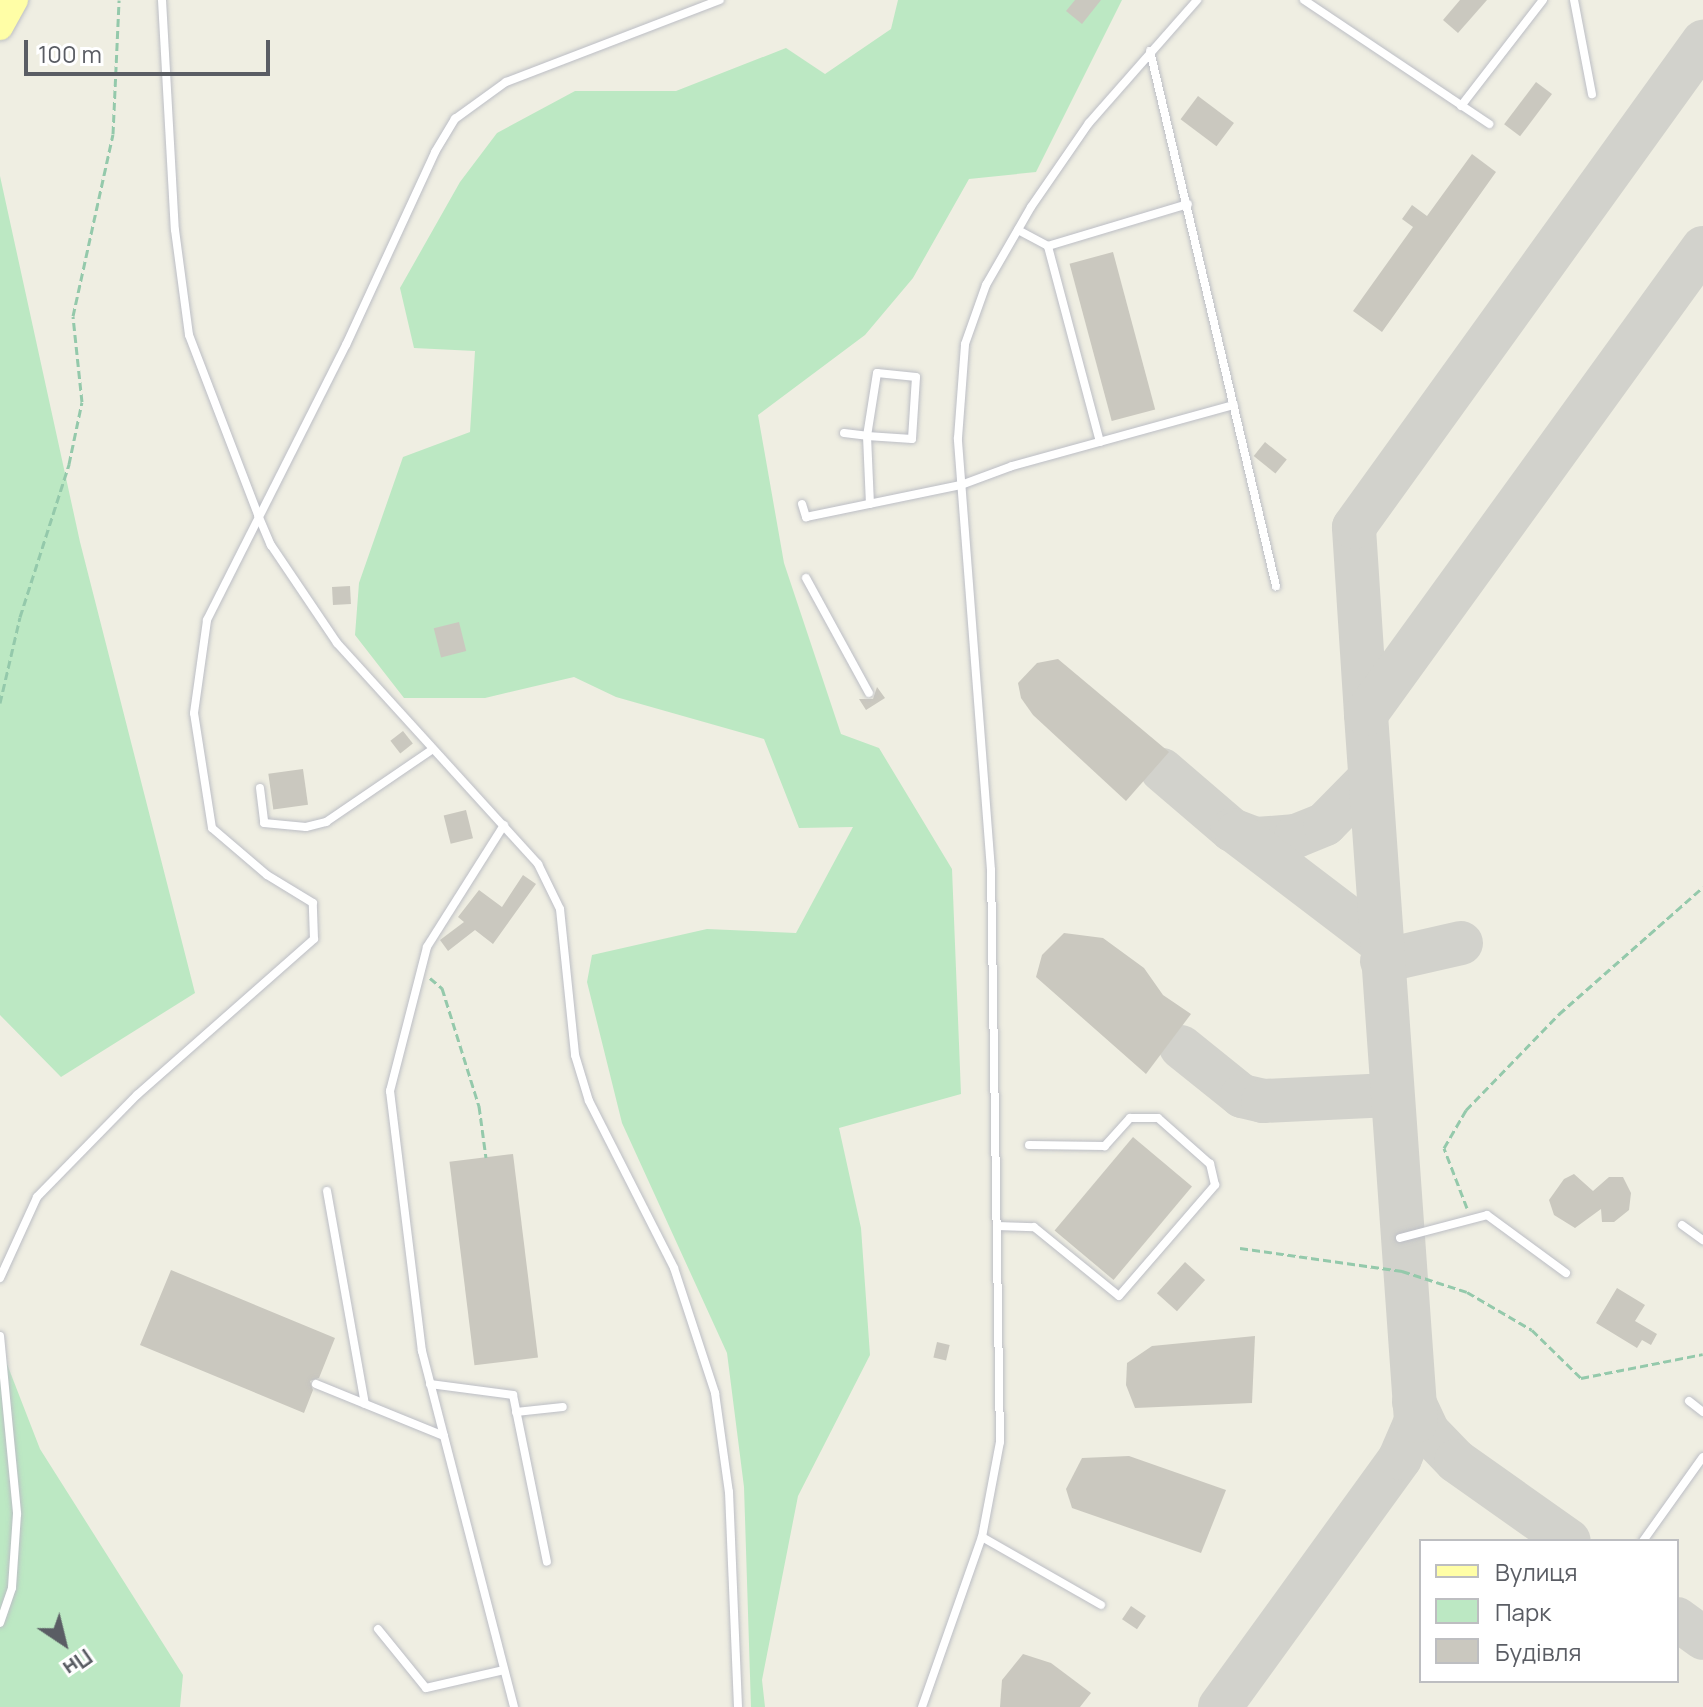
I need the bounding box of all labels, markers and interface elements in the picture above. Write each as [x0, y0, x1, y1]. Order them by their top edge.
scale bar [28, 24, 274, 74]
text: 100 m [38, 37, 102, 70]
legend [1419, 1539, 1679, 1683]
text: Вулиця [1495, 1555, 1577, 1588]
text: Парк [1495, 1595, 1551, 1628]
north arrow [24, 1603, 104, 1683]
text: Будівля [1495, 1635, 1582, 1668]
text: Пн [57, 1642, 99, 1683]

